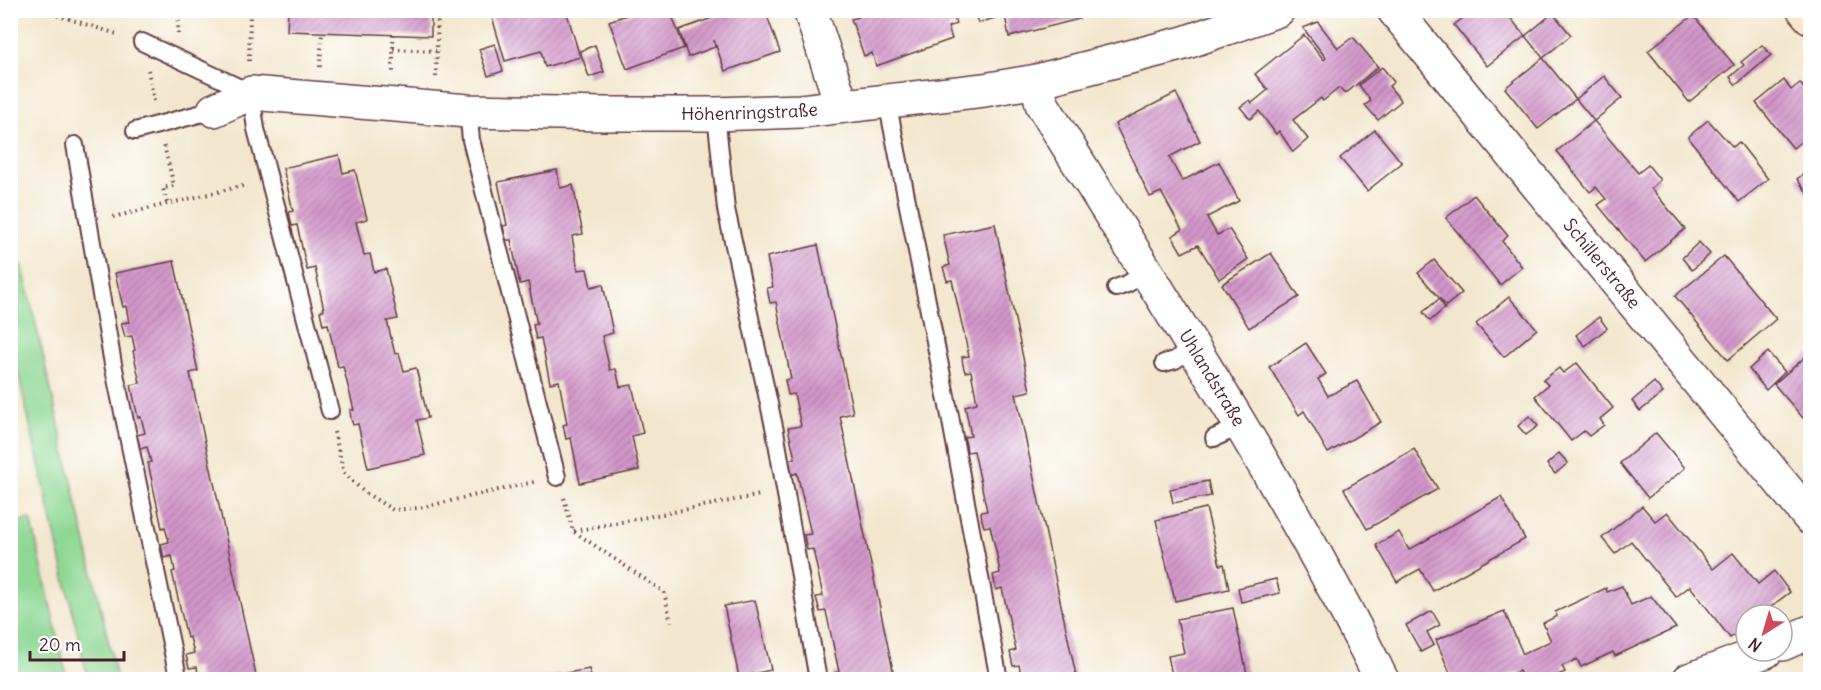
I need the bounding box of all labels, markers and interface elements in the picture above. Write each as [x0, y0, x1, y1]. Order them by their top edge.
street label: Höhenringstraße [681, 97, 819, 125]
street label: Schillerstraße [1558, 214, 1646, 313]
street label: Uhlandstraße [1174, 325, 1251, 430]
north arrow [1734, 603, 1794, 663]
scale bar [30, 624, 124, 662]
text: 20 m [39, 633, 81, 656]
text: N [1745, 634, 1765, 656]

